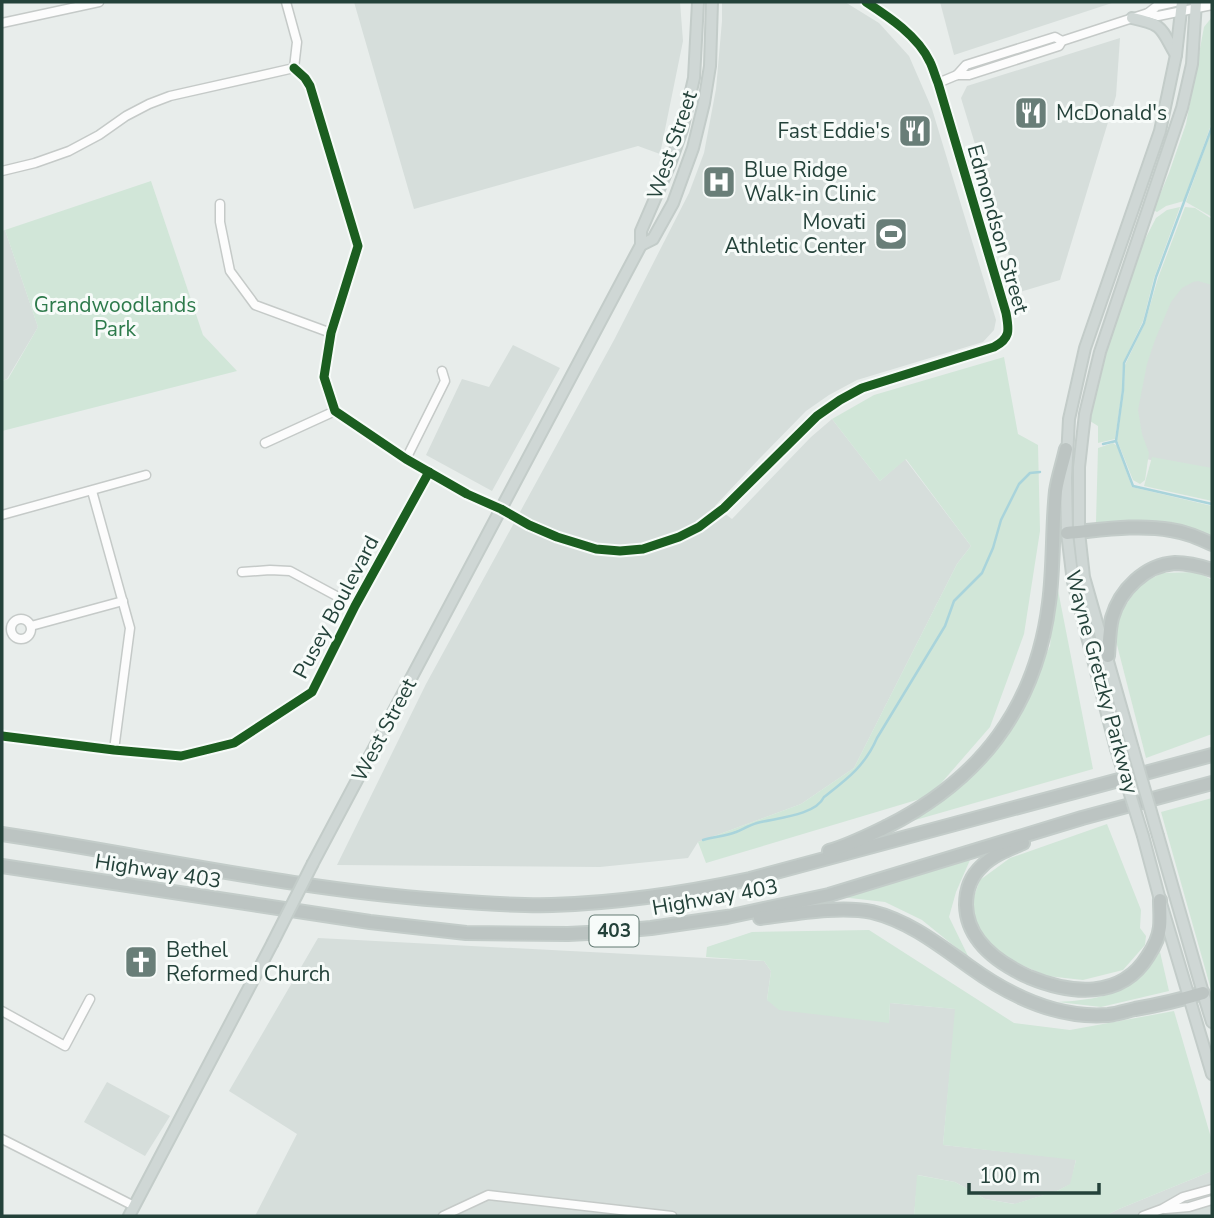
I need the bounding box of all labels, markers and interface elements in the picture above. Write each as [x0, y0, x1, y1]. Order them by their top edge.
street label: West Street [640, 86, 704, 203]
restaurant icon: McDonald's [1012, 94, 1050, 132]
place label: McDonald's [1056, 99, 1167, 127]
restaurant icon: Fast Eddie's [896, 112, 934, 150]
place label: Fast Eddie's [778, 117, 890, 145]
street label: Edmondson Street [960, 141, 1036, 317]
place label: Blue Ridge Walk-in Clinic [744, 156, 876, 208]
hospital icon: Blue Ridge Walk-in Clinic [700, 163, 738, 201]
place label: Movati Athletic Center [725, 208, 866, 260]
sports icon: Movati Athletic Center [872, 215, 910, 253]
park label: Grandwoodlands Park [34, 291, 196, 343]
street label: Pusey Boulevard [286, 530, 386, 684]
street label: Wayne Gretzky Parkway [1059, 567, 1145, 797]
street label: West Street [345, 673, 423, 787]
street label: Highway 403 [93, 847, 223, 895]
street label: Highway 403 [650, 872, 780, 922]
road number: 403 [590, 916, 638, 946]
place label: Bethel Reformed Church [166, 936, 331, 988]
church icon: Bethel Reformed Church [122, 943, 160, 981]
scale bar [969, 1152, 1098, 1196]
text: 100 m [979, 1162, 1040, 1190]

